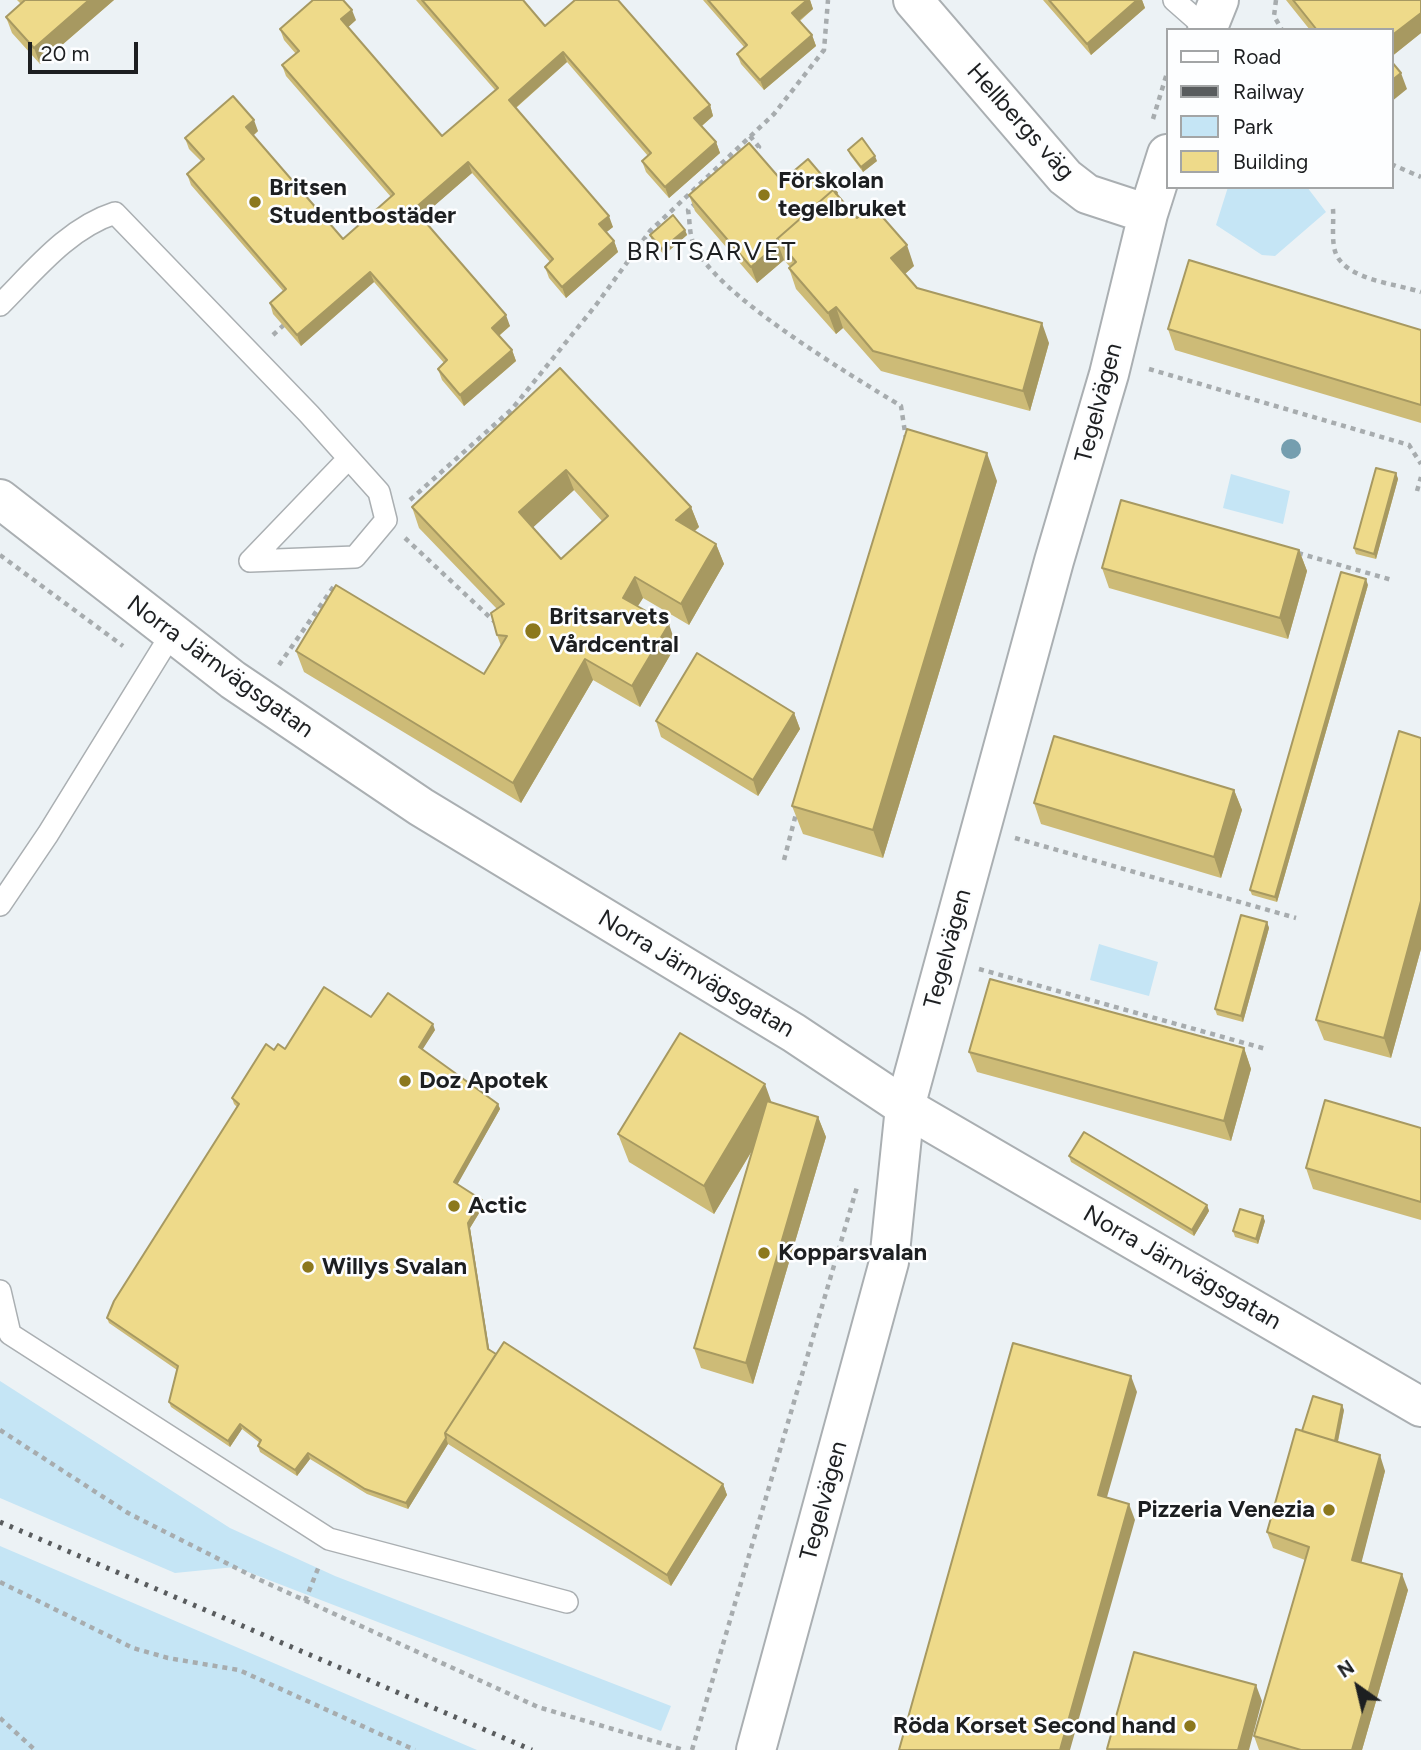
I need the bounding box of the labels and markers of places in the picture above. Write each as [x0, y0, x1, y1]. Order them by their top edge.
place label: Förskolan tegelbruket [778, 167, 907, 223]
place label: Britsen Studentbostäder [269, 174, 456, 230]
marker: Förskolan tegelbruket [756, 187, 772, 203]
marker: Britsen Studentbostäder [247, 194, 263, 210]
place label: Britsarvets Vårdcentral [549, 603, 679, 659]
marker: Britsarvets Vårdcentral [523, 621, 543, 641]
place label: Doz Apotek [419, 1067, 548, 1095]
marker: Doz Apotek [397, 1073, 413, 1089]
place label: Actic [468, 1192, 527, 1220]
marker: Actic [446, 1198, 462, 1214]
place label: Kopparsvalan [778, 1239, 927, 1267]
marker: Kopparsvalan [756, 1245, 772, 1261]
place label: Willys Svalan [322, 1253, 467, 1281]
marker: Willys Svalan [300, 1259, 316, 1275]
place label: Pizzeria Venezia [1137, 1496, 1315, 1524]
marker: Pizzeria Venezia [1321, 1502, 1337, 1518]
place label: Röda Korset Second hand [893, 1712, 1176, 1740]
marker: Röda Korset Second hand [1182, 1718, 1198, 1734]

